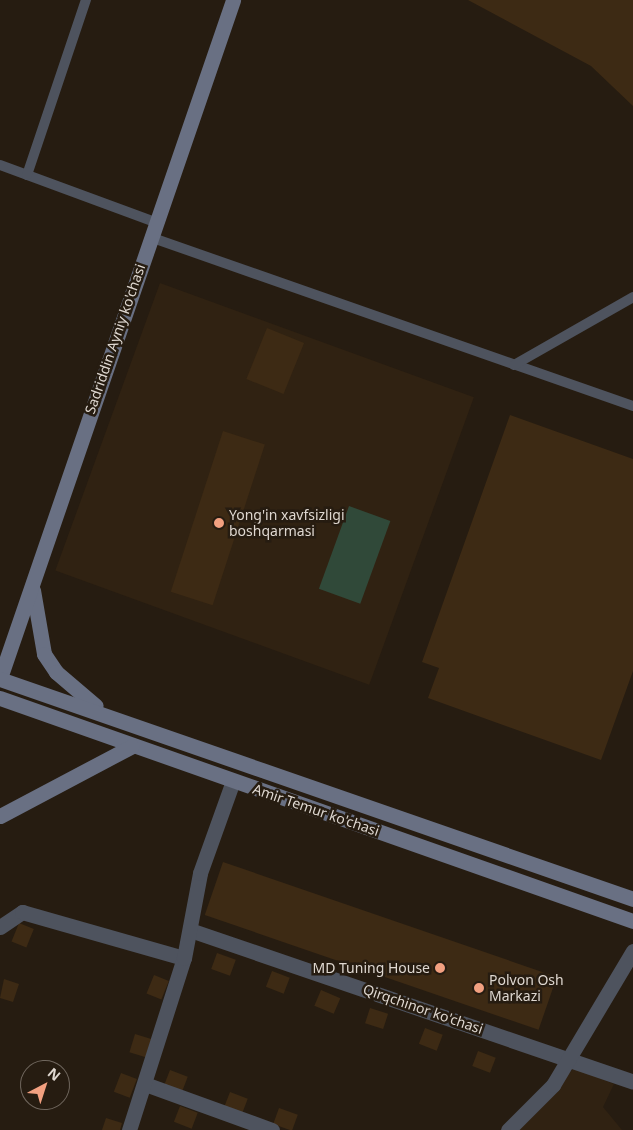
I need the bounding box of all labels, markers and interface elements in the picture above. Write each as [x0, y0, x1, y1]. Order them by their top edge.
street label: Sadriddin Ayniy ko'chasi [81, 262, 149, 416]
place label: Yong'in xavfsizligi boshqarmasi [229, 507, 345, 540]
marker: Yong'in xavfsizligi boshqarmasi [213, 517, 225, 529]
street label: Amir Temur ko'chasi [251, 780, 381, 840]
place label: MD Tuning House [312, 960, 430, 976]
marker: MD Tuning House [434, 962, 446, 974]
place label: Polvon Osh Markazi [489, 972, 564, 1004]
street label: Qirqchinor ko'chasi [361, 981, 485, 1037]
marker: Polvon Osh Markazi [473, 982, 485, 994]
north arrow [20, 1060, 70, 1110]
text: N [44, 1063, 65, 1085]

